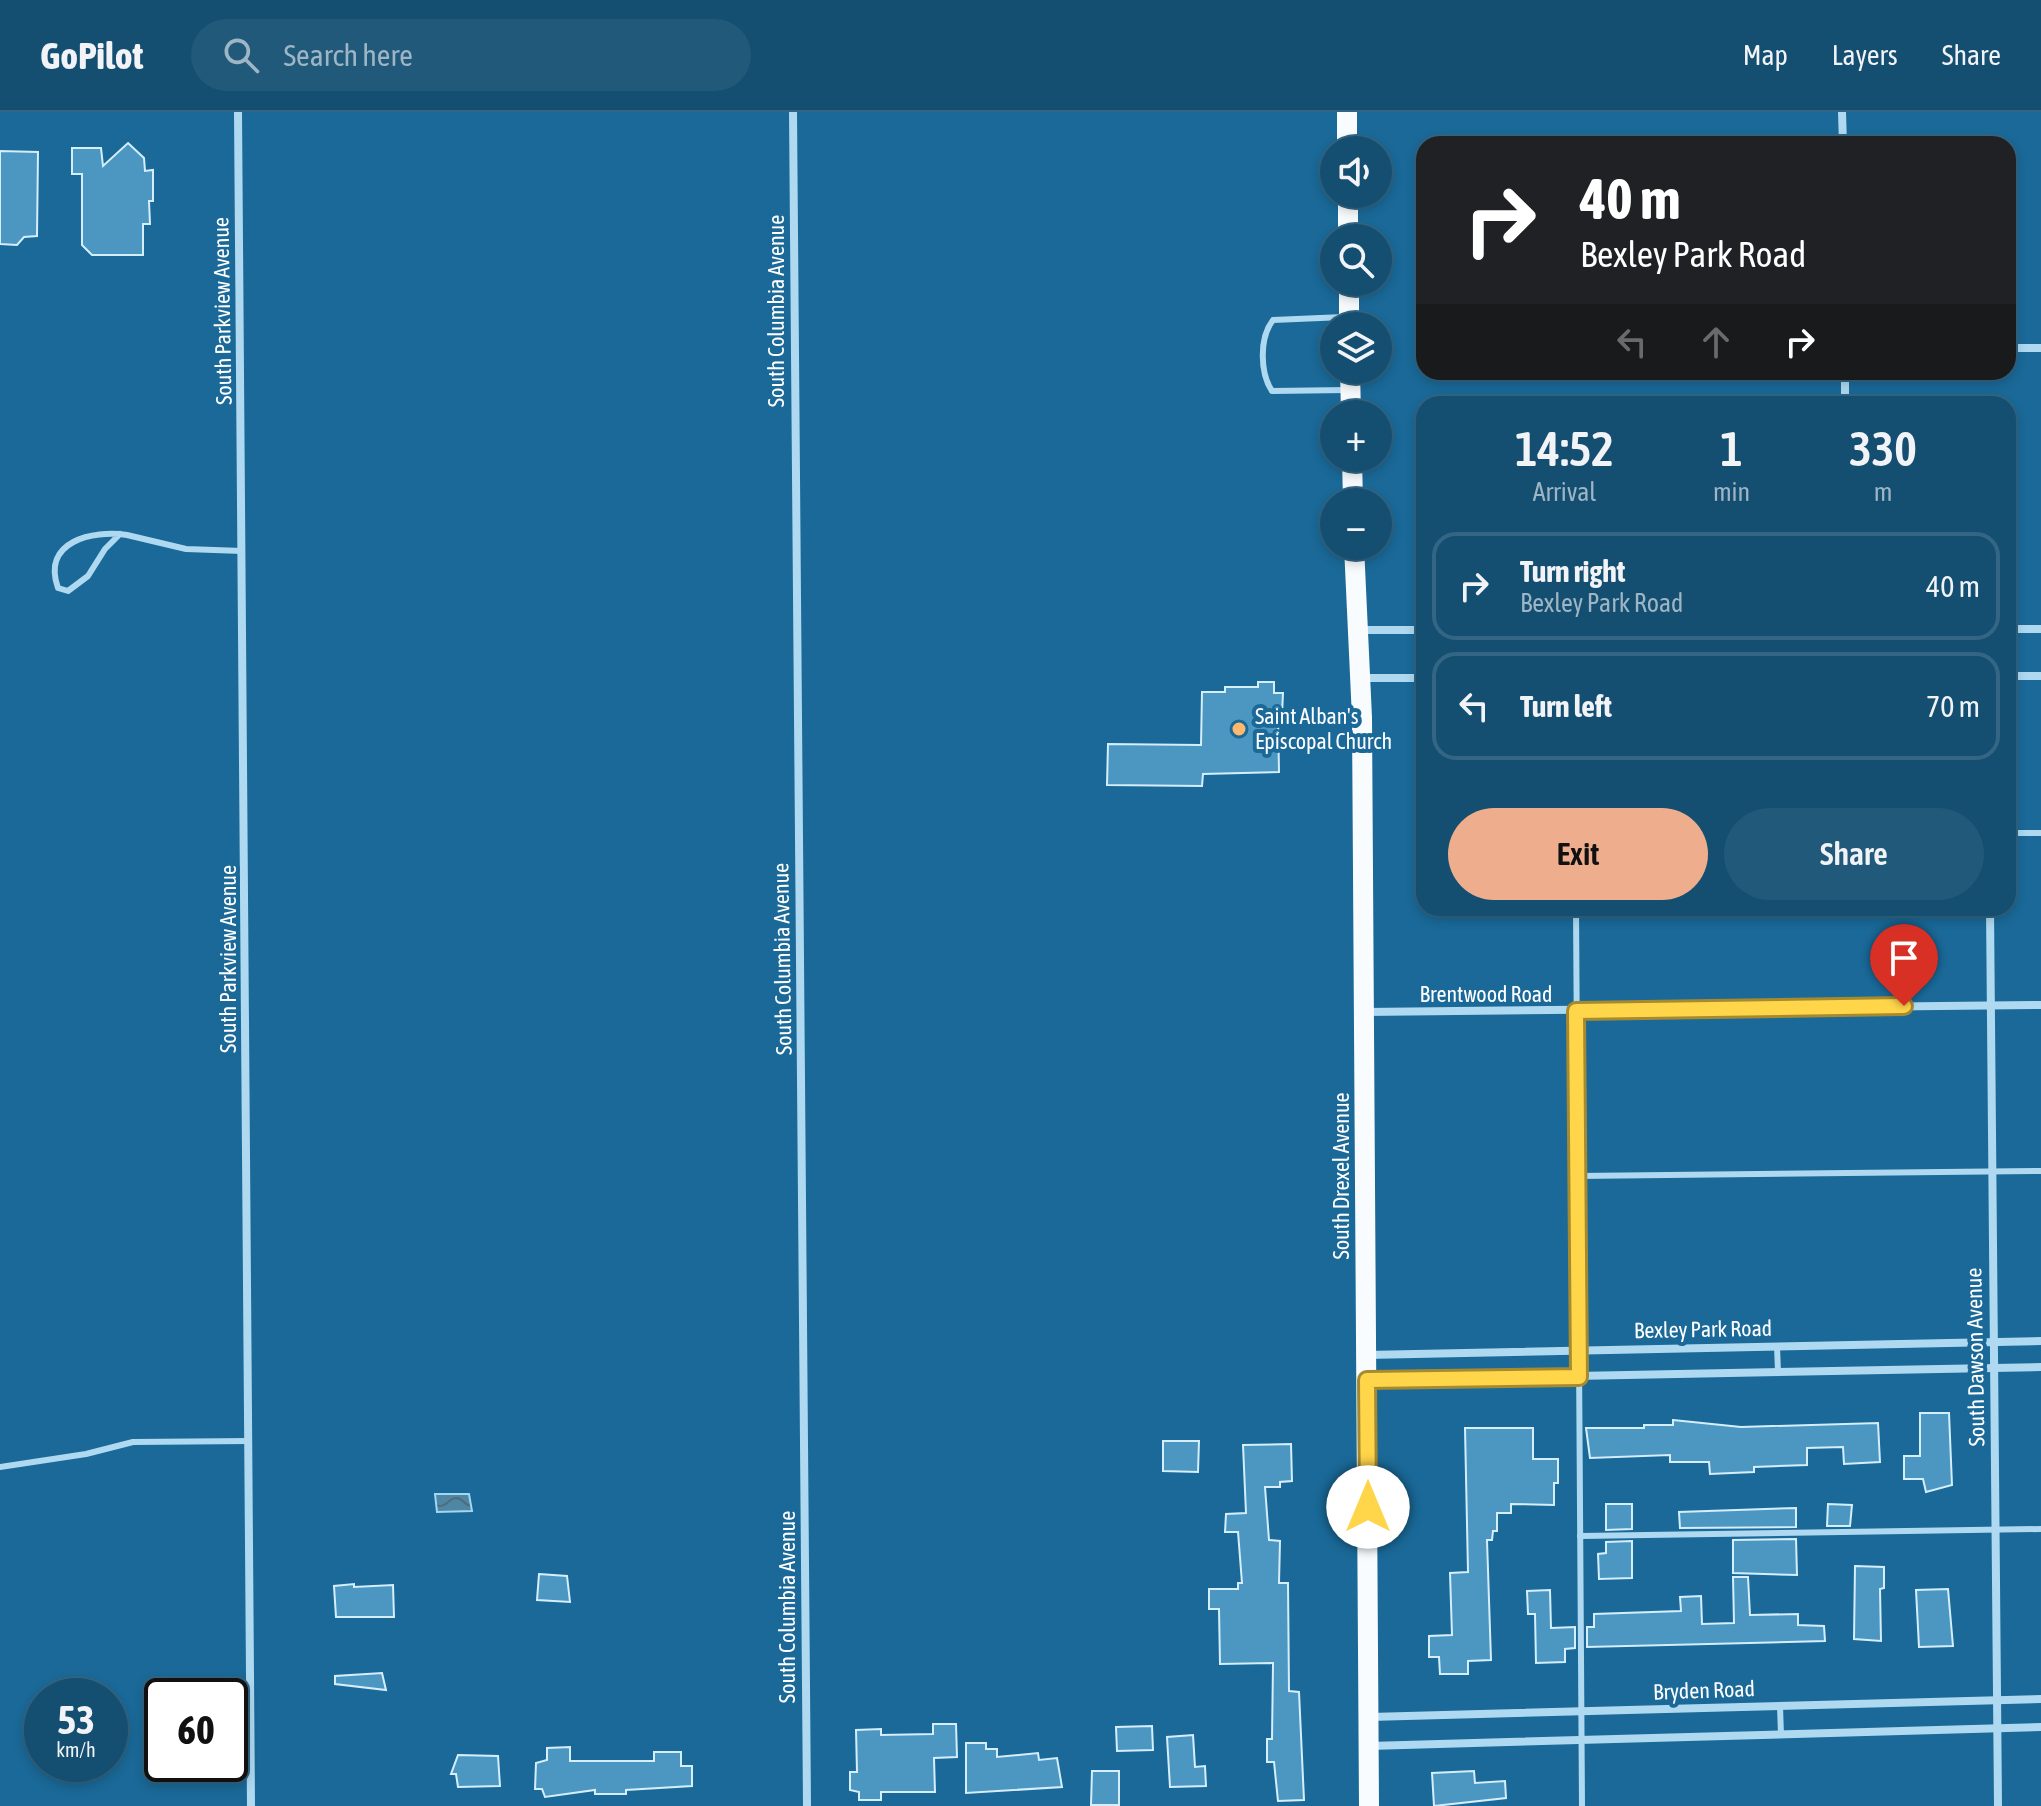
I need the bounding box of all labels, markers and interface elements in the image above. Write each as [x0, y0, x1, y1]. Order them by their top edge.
search box [191, 19, 751, 91]
icon: search [219, 33, 263, 77]
text: GoPilot [40, 34, 143, 77]
text: Search here [283, 38, 413, 72]
text: Map [1743, 39, 1788, 71]
text: Layers [1832, 39, 1898, 71]
text: Share [1942, 39, 2001, 71]
map controls [1320, 136, 1392, 560]
button: sound [1320, 136, 1392, 208]
text: 40 m [1580, 167, 1681, 231]
icon: right [1448, 168, 1552, 272]
street label: South Columbia Avenue [763, 215, 789, 407]
street label: South Parkview Avenue [207, 217, 237, 405]
button: search [1320, 224, 1392, 296]
text: Bexley Park Road [1580, 233, 1806, 275]
button: layers [1320, 312, 1392, 384]
icon: left [1610, 320, 1654, 364]
icon: ahead [1694, 320, 1738, 364]
icon: right [1778, 320, 1822, 364]
button: + [1320, 400, 1392, 472]
text: 14:52 [1515, 421, 1614, 476]
text: 1 [1720, 421, 1743, 476]
text: 330 [1849, 421, 1917, 476]
text: Arrival [1533, 477, 1596, 507]
text: min [1713, 477, 1750, 507]
text: m [1874, 477, 1892, 507]
button: − [1320, 488, 1392, 560]
text: Turn right [1520, 554, 1626, 588]
icon: right [1452, 564, 1496, 608]
text: 40 m [1926, 569, 1980, 603]
text: Bexley Park Road [1520, 588, 1683, 618]
icon: left [1452, 684, 1496, 728]
text: Turn left [1520, 689, 1612, 723]
text: 70 m [1926, 689, 1980, 723]
place label: Saint Alban's Episcopal Church [1255, 703, 1392, 754]
marker: Saint Alban's Episcopal Church [1230, 720, 1248, 738]
button: Exit [1448, 808, 1708, 900]
button: Share [1724, 808, 1984, 900]
street label: South Columbia Avenue [767, 863, 797, 1055]
street label: South Parkview Avenue [215, 865, 241, 1053]
pin [1870, 924, 1938, 1006]
icon: arrive [1882, 936, 1926, 980]
street label: Brentwood Road [1420, 981, 1552, 1007]
street label: South Drexel Avenue [1328, 1092, 1354, 1260]
street label: South Dawson Avenue [1960, 1267, 1990, 1447]
street label: Bexley Park Road [1634, 1315, 1772, 1343]
position arrow [1326, 1465, 1410, 1549]
street label: South Columbia Avenue [774, 1511, 800, 1703]
street label: Bryden Road [1653, 1675, 1755, 1705]
speed limit sign: 60 [144, 1678, 248, 1782]
text: 53 [57, 1697, 95, 1742]
text: km/h [56, 1738, 96, 1761]

